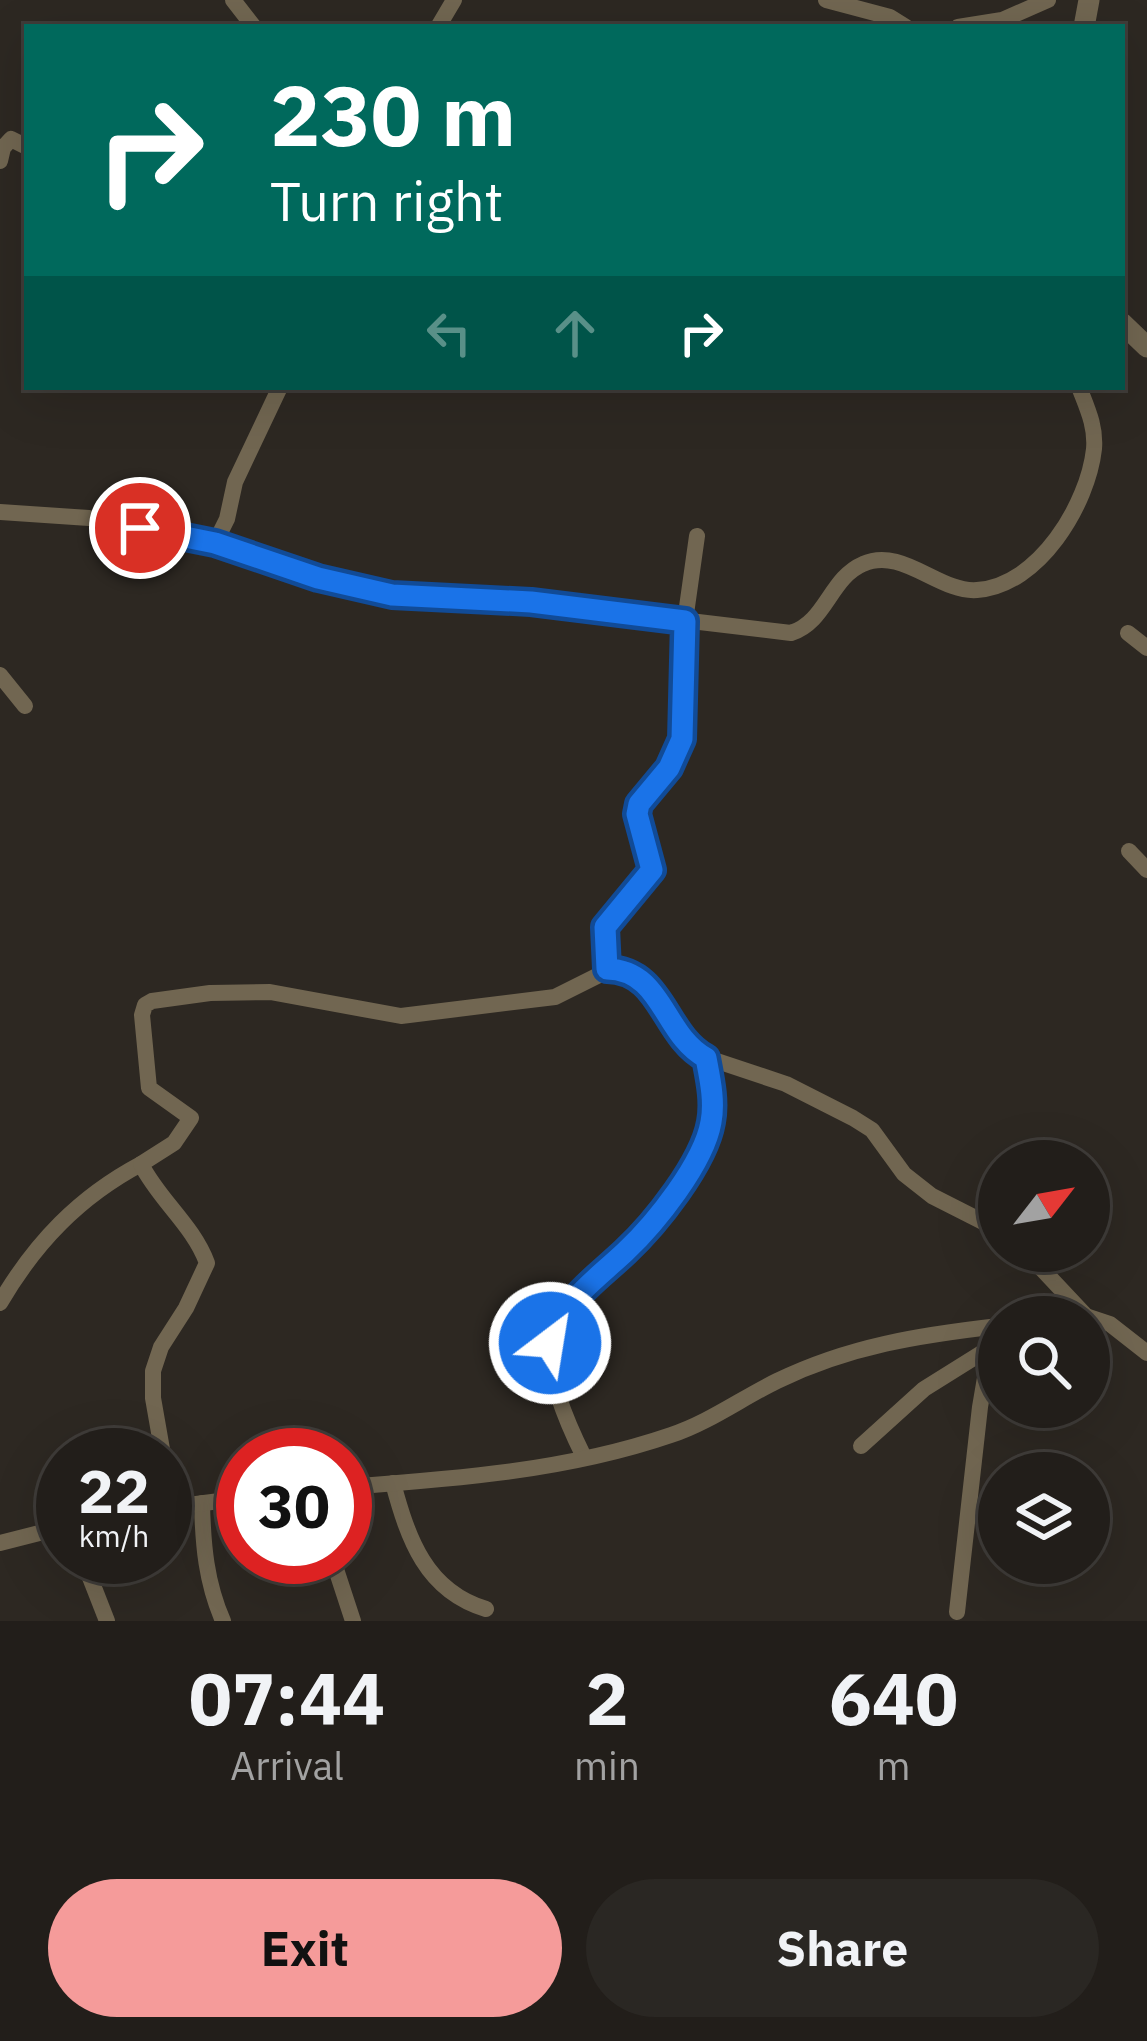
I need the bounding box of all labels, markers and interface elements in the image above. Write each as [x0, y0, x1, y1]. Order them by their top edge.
text: 230 m [270, 60, 516, 169]
icon: right [72, 72, 228, 228]
text: Turn right [270, 166, 504, 236]
icon: left [416, 300, 482, 366]
icon: ahead [542, 300, 608, 366]
icon: right [668, 300, 734, 366]
pin [89, 477, 191, 579]
icon: arrive [107, 495, 173, 561]
north arrow [978, 1140, 1110, 1272]
map controls [978, 1140, 1110, 1584]
position arrow [487, 1280, 613, 1406]
button: search [978, 1296, 1110, 1428]
speed limit sign: 30 [216, 1428, 372, 1584]
text: 22 [78, 1451, 150, 1530]
button: layers [978, 1452, 1110, 1584]
text: km/h [79, 1516, 149, 1555]
text: 07:44 [189, 1651, 385, 1745]
text: 2 [585, 1651, 629, 1745]
text: 640 [829, 1651, 958, 1745]
text: Arrival [230, 1740, 344, 1791]
text: min [574, 1740, 640, 1791]
text: m [876, 1740, 911, 1791]
button: Exit [48, 1879, 562, 2017]
button: Share [586, 1879, 1099, 2017]

